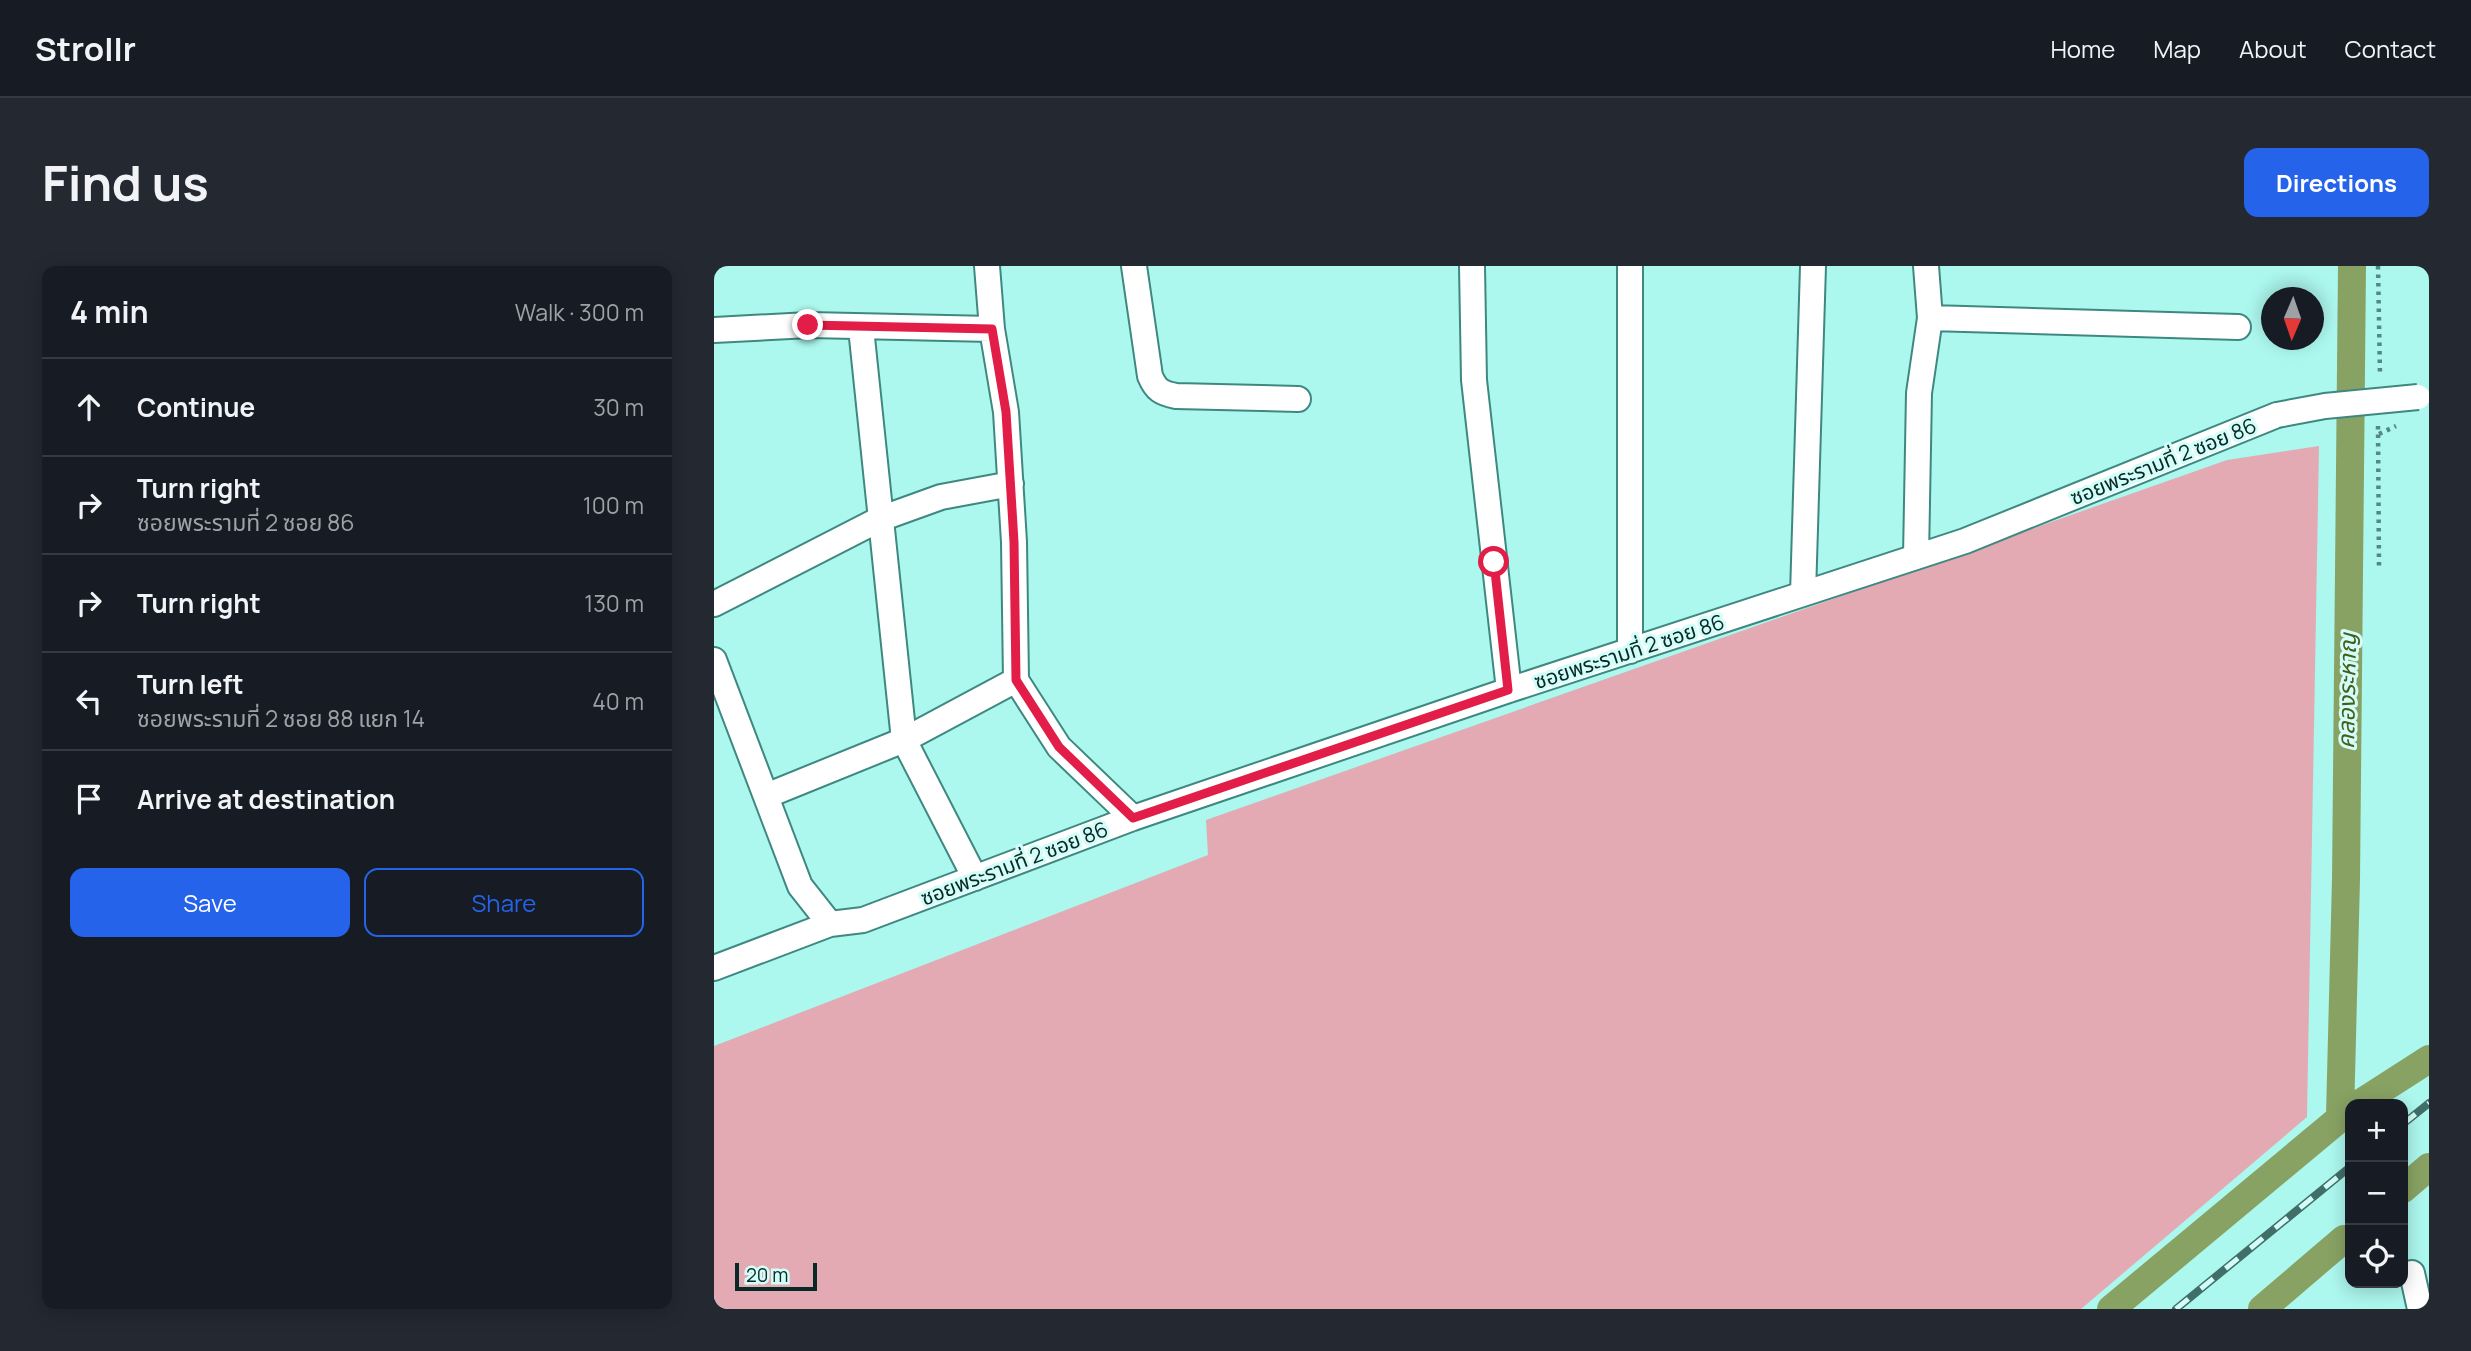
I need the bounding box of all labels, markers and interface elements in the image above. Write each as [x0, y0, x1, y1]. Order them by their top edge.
text: Strollr [35, 26, 136, 71]
text: Home [2050, 32, 2115, 65]
text: Map [2153, 32, 2201, 65]
text: About [2239, 32, 2307, 65]
text: Contact [2345, 32, 2436, 65]
button: Directions [2244, 148, 2429, 217]
text: Find us [42, 149, 209, 216]
north arrow [2261, 287, 2324, 350]
text: 4 min [70, 291, 148, 332]
text: Walk · 300 m [515, 296, 644, 328]
route end [792, 309, 823, 340]
icon: ahead [70, 388, 108, 426]
text: Continue [137, 389, 255, 425]
text: 30 m [593, 391, 644, 423]
street label: ซอยพระรามที่ 2 ซอย 86 [2066, 411, 2260, 511]
text: Turn right [137, 470, 261, 506]
icon: right [70, 486, 108, 524]
text: 100 m [583, 489, 644, 521]
text: ซอยพระรามที่ 2 ซอย 86 [137, 506, 355, 538]
route start [1478, 546, 1509, 577]
icon: right [70, 584, 108, 622]
text: Turn right [137, 585, 261, 621]
text: 130 m [584, 587, 644, 619]
street label: ซอยพระรามที่ 2 ซอย 86 [1530, 607, 1728, 695]
water label: คลองระหาญ [2329, 631, 2363, 749]
text: Turn left [137, 666, 244, 702]
icon: left [70, 682, 108, 720]
text: 40 m [592, 685, 644, 717]
text: ซอยพระรามที่ 2 ซอย 88 แยก 14 [137, 702, 425, 734]
icon: arrive [70, 780, 108, 818]
text: Arrive at destination [137, 781, 395, 817]
street label: ซอยพระรามที่ 2 ซอย 86 [916, 814, 1112, 912]
button: Save [70, 868, 350, 937]
button: Share [364, 868, 644, 937]
map controls [2345, 1099, 2408, 1288]
button: + [2345, 1099, 2408, 1162]
button: − [2345, 1162, 2408, 1225]
button: locate [2345, 1225, 2408, 1288]
scale bar [735, 1260, 817, 1292]
text: 20 m [746, 1262, 788, 1288]

